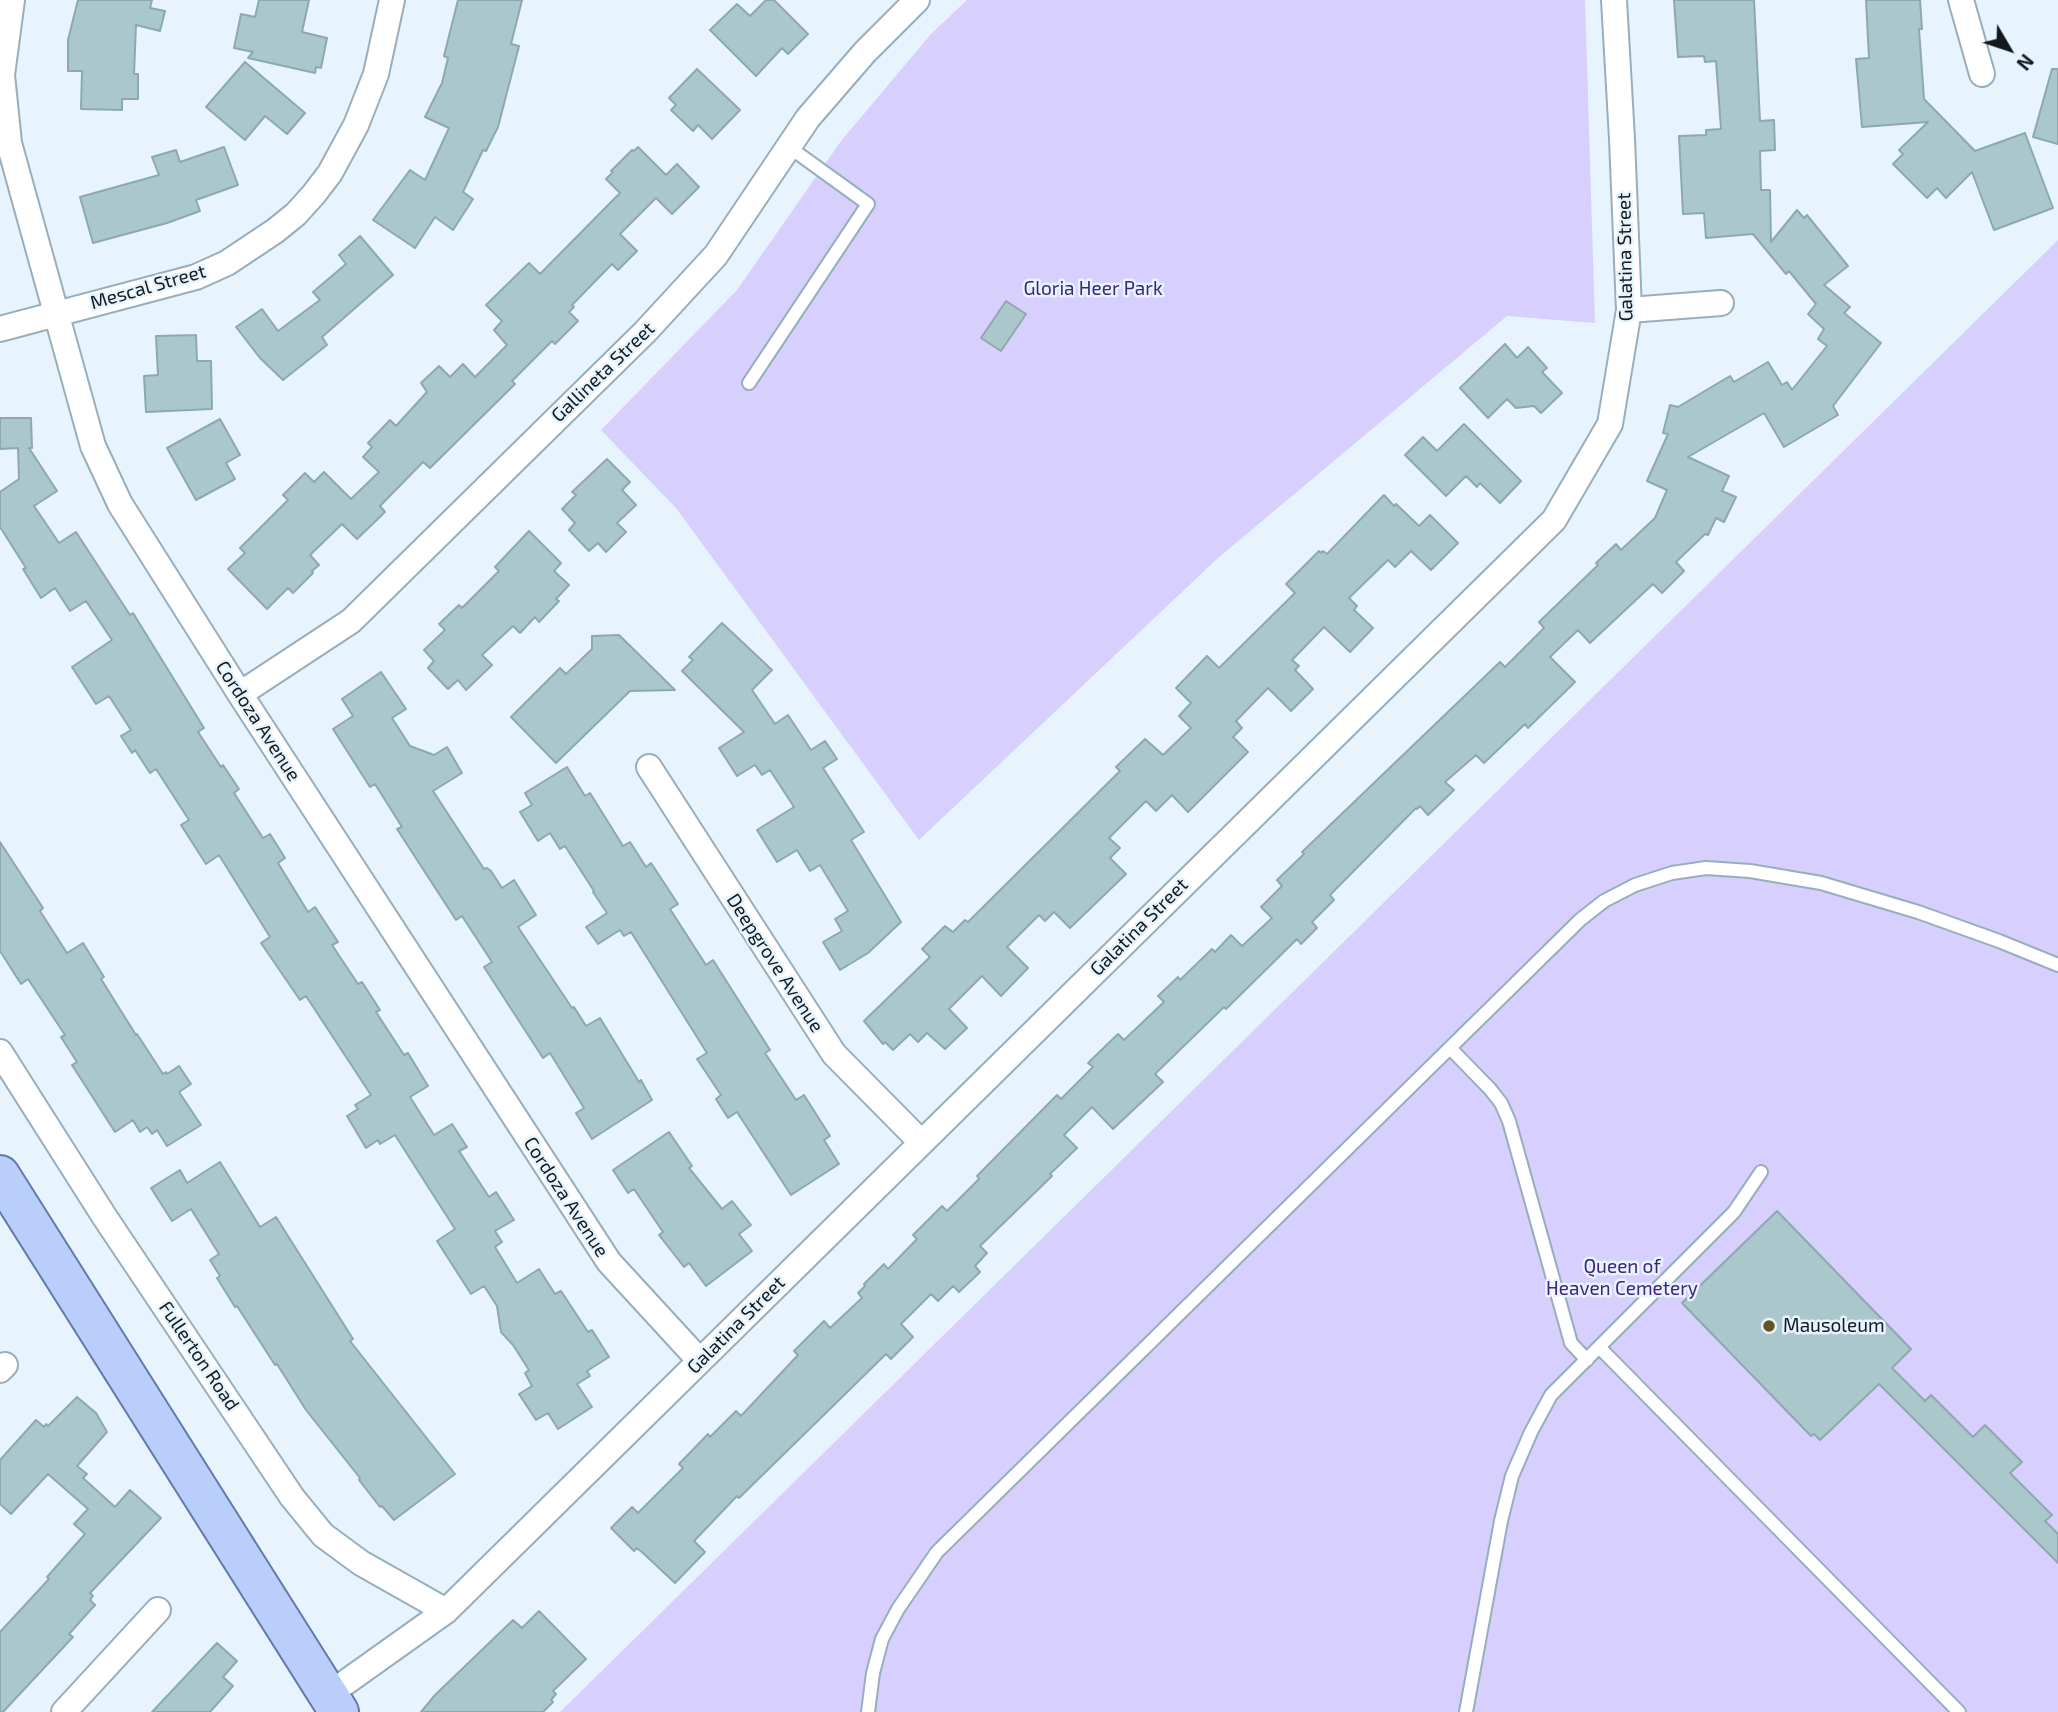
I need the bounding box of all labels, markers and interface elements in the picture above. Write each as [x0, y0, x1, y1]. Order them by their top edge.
north arrow [1974, 14, 2044, 84]
text: N [2012, 50, 2039, 75]
street label: Galatina Street [1612, 192, 1638, 322]
street label: Mescal Street [88, 260, 208, 314]
park label: Gloria Heer Park [1023, 278, 1163, 300]
street label: Gallineta Street [547, 317, 659, 427]
street label: Cordoza Avenue [211, 657, 305, 785]
street label: Galatina Street [1085, 873, 1193, 981]
street label: Deepgrove Avenue [722, 889, 828, 1037]
street label: Cordoza Avenue [519, 1133, 613, 1261]
park label: Queen of Heaven Cemetery [1546, 1256, 1698, 1300]
street label: Galatina Street [682, 1271, 790, 1379]
street label: Fullerton Road [154, 1297, 244, 1415]
place label: Mausoleum [1783, 1315, 1885, 1337]
marker: Mausoleum [1761, 1318, 1777, 1334]

